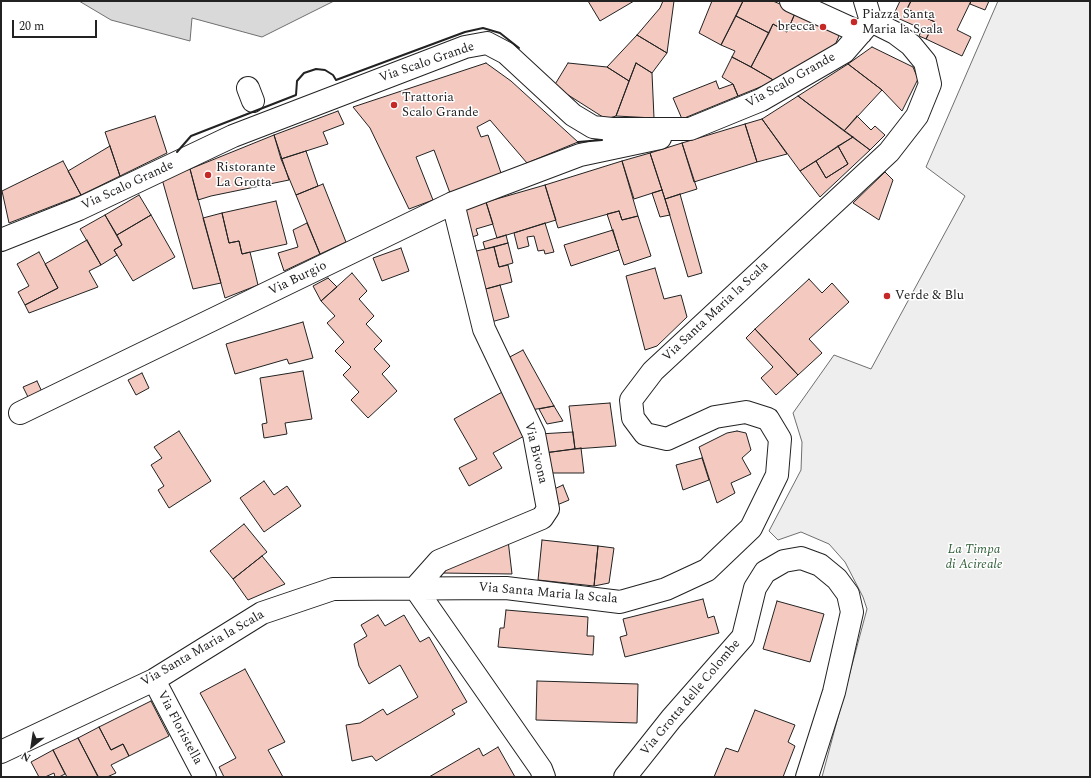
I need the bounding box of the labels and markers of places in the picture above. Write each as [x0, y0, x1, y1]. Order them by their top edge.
place label: Piazza Santa Maria la Scala [862, 7, 943, 38]
marker: Piazza Santa Maria la Scala [849, 17, 859, 27]
place label: brecca [777, 19, 815, 35]
marker: brecca [818, 22, 828, 32]
place label: Trattoria Scalo Grande [402, 90, 479, 121]
marker: Trattoria Scalo Grande [389, 100, 399, 110]
place label: Ristorante La Grotta [216, 160, 276, 191]
marker: Ristorante La Grotta [203, 170, 213, 180]
place label: Verde & Blu [895, 288, 964, 304]
marker: Verde & Blu [882, 291, 892, 301]

